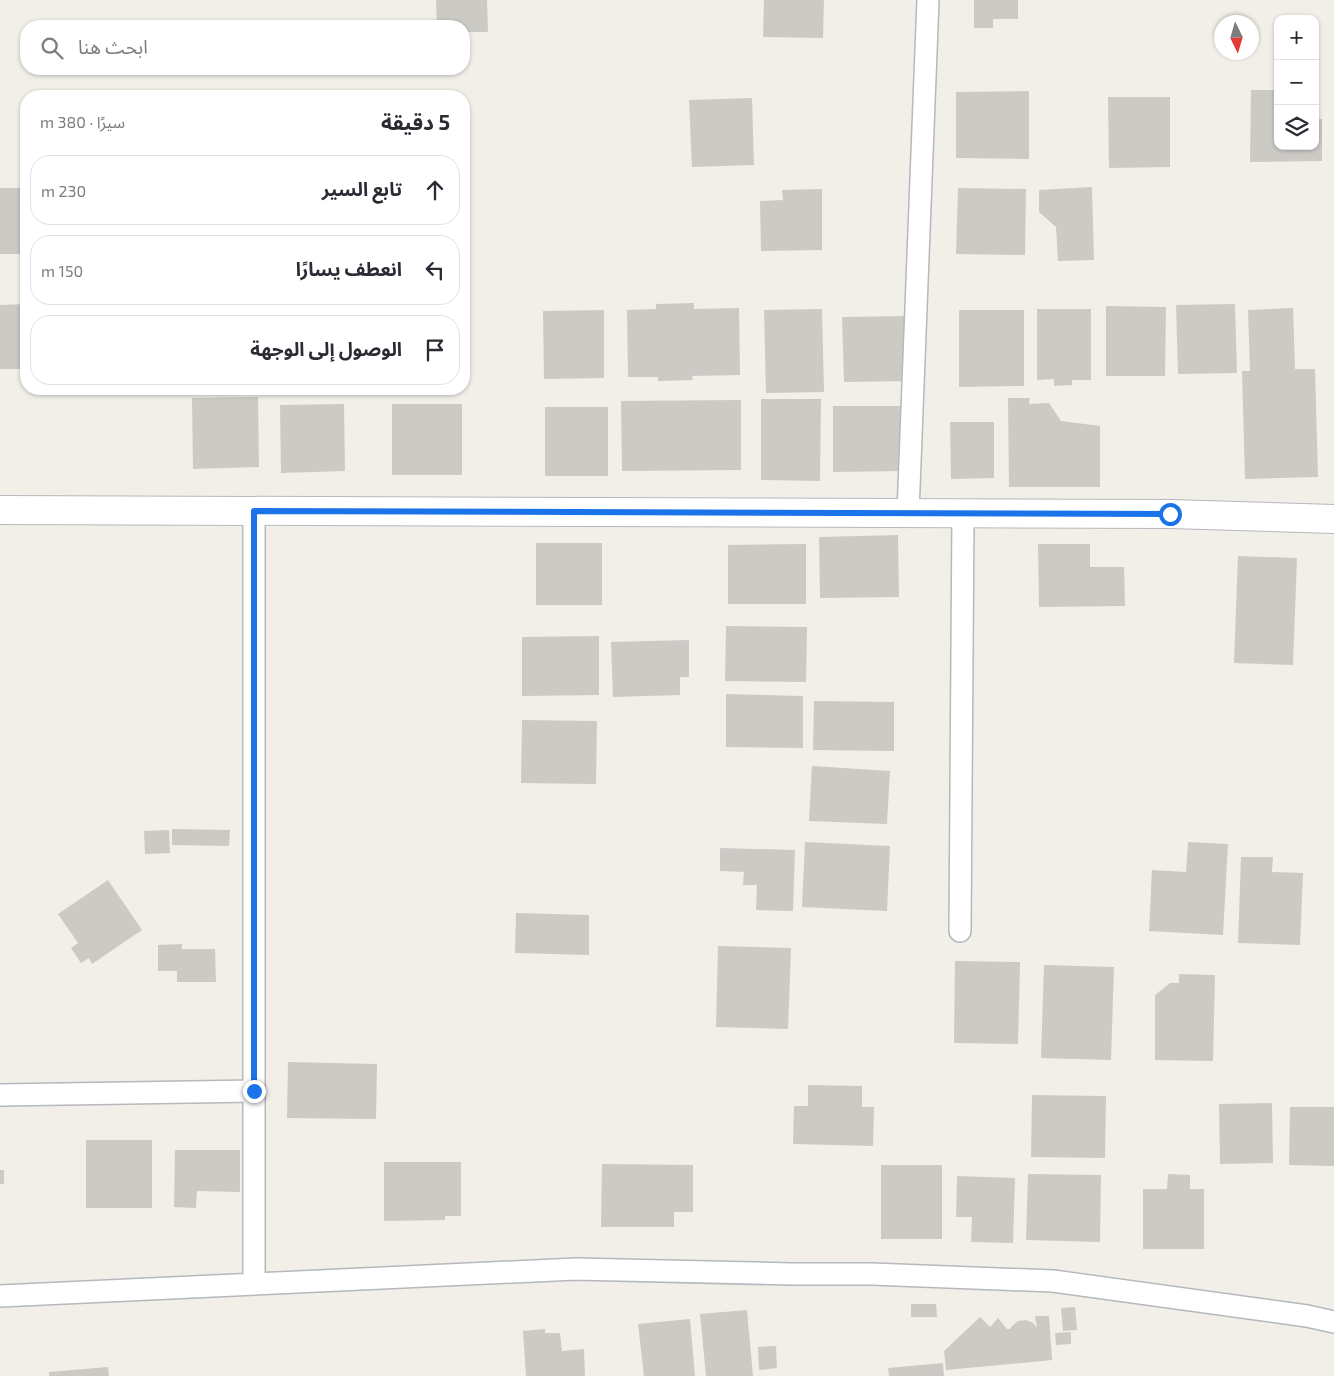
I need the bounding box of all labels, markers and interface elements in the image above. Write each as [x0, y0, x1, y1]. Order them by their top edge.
north arrow [1214, 15, 1259, 60]
map controls [1274, 15, 1319, 150]
button: + [1274, 15, 1319, 60]
search box [20, 20, 470, 75]
icon: search [38, 34, 66, 62]
text: ابحث هنا [78, 35, 148, 58]
button: − [1274, 60, 1319, 105]
button: layers [1274, 105, 1319, 150]
text: 5 دقيقة [381, 109, 450, 134]
text: سيرًا · 380 m [40, 112, 125, 131]
icon: ahead [421, 176, 449, 204]
text: تابع السير [322, 177, 402, 200]
text: 230 m [41, 181, 86, 200]
icon: left [421, 256, 449, 284]
text: انعطف يسارًا [296, 257, 402, 280]
text: 150 m [41, 261, 83, 280]
icon: arrive [421, 336, 449, 364]
text: الوصول إلى الوجهة [250, 337, 402, 360]
route start [1159, 503, 1182, 526]
route end [243, 1080, 266, 1103]

